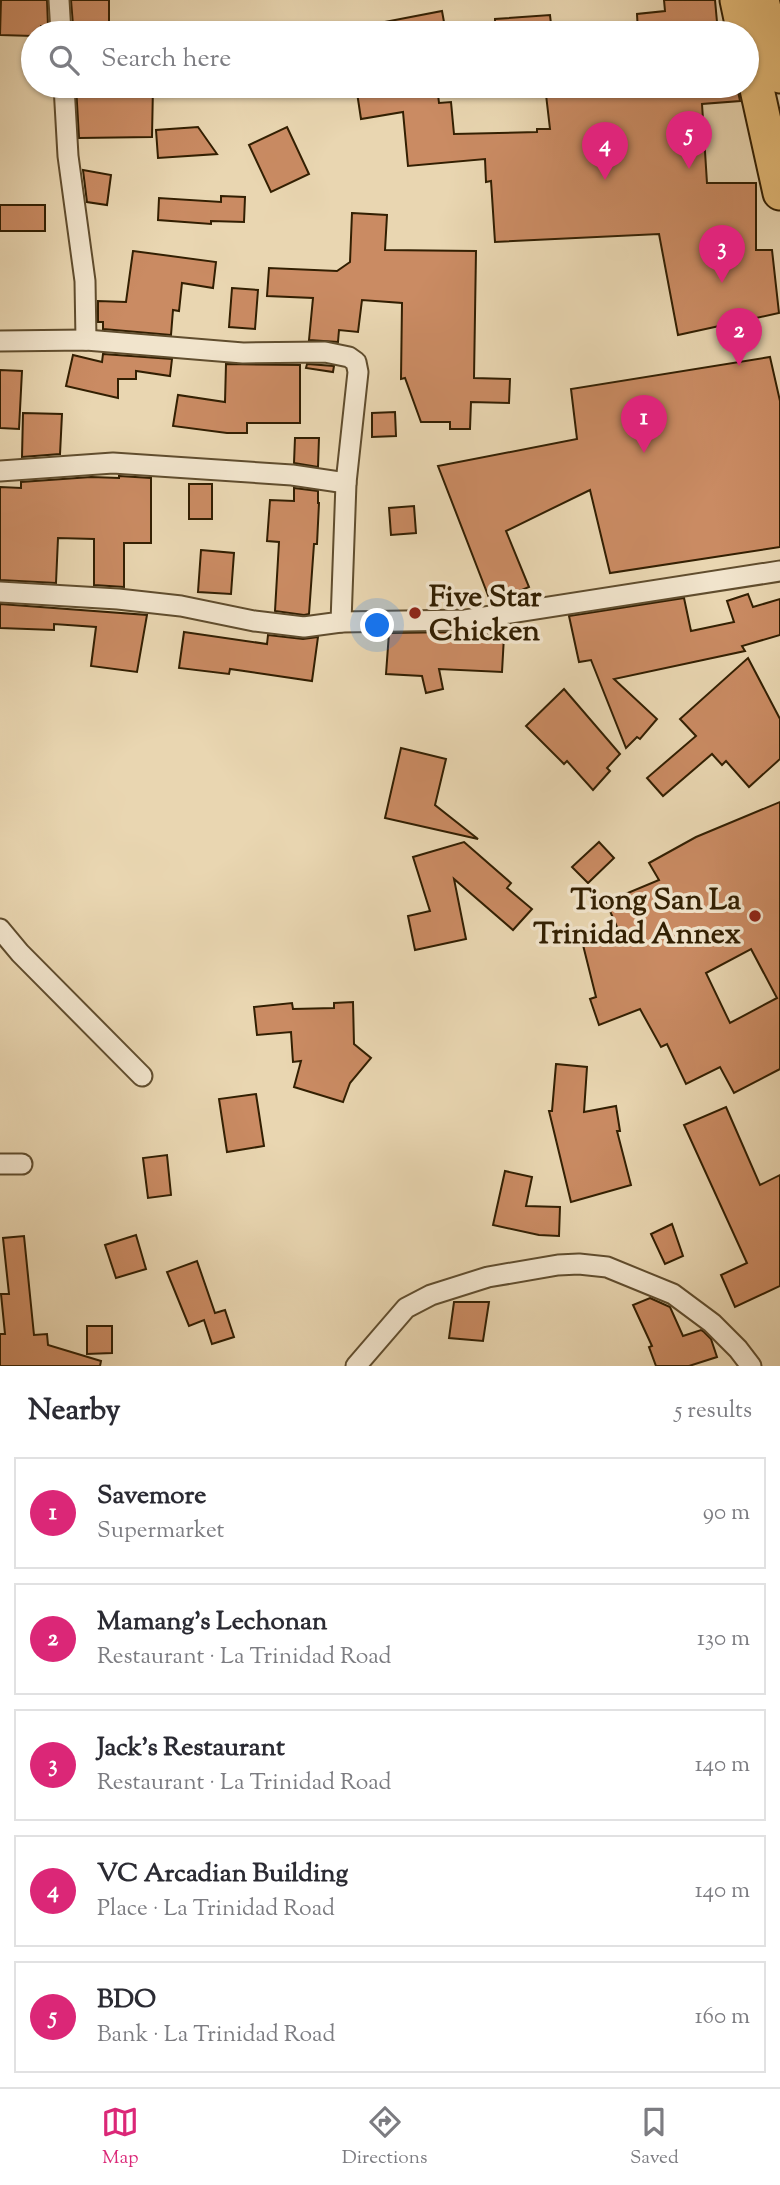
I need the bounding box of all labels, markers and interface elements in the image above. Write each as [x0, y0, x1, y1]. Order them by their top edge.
search box [21, 21, 759, 98]
icon: search [45, 41, 83, 79]
text: Search here [101, 41, 231, 78]
pin: 5 [666, 111, 712, 169]
pin: 4 [582, 122, 628, 180]
pin: 3 [699, 225, 745, 283]
pin: 2 [716, 308, 762, 366]
pin: 1 [621, 395, 667, 453]
place label: Five Star Chicken [429, 577, 542, 654]
marker: Five Star Chicken [407, 605, 423, 621]
your location [360, 608, 394, 642]
place label: Tiong San La Trinidad Annex [533, 880, 742, 957]
marker: Tiong San La Trinidad Annex [747, 908, 763, 924]
text: Nearby [28, 1390, 120, 1433]
text: 5 results [675, 1395, 752, 1428]
text: Savemore [97, 1478, 206, 1515]
text: 1 [49, 1497, 57, 1530]
text: 90 m [703, 1497, 750, 1530]
text: Supermarket [97, 1515, 224, 1548]
text: Mamang's Lechonan [97, 1604, 327, 1641]
text: 2 [48, 1623, 58, 1656]
text: 130 m [697, 1623, 750, 1656]
text: Restaurant · La Trinidad Road [97, 1641, 392, 1674]
text: Jack's Restaurant [97, 1730, 285, 1767]
text: 3 [48, 1749, 58, 1782]
text: 140 m [695, 1749, 750, 1782]
text: Restaurant · La Trinidad Road [97, 1767, 392, 1800]
text: VC Arcadian Building [97, 1856, 348, 1893]
text: 4 [47, 1875, 59, 1908]
text: 140 m [695, 1875, 750, 1908]
text: Place · La Trinidad Road [97, 1893, 335, 1926]
text: BDO [97, 1982, 156, 2019]
text: 5 [49, 2001, 57, 2034]
text: 160 m [695, 2001, 750, 2034]
text: Bank · La Trinidad Road [97, 2019, 335, 2052]
tab: Map [101, 2103, 139, 2172]
tab: Directions [342, 2103, 427, 2172]
tab: Saved [630, 2103, 679, 2172]

